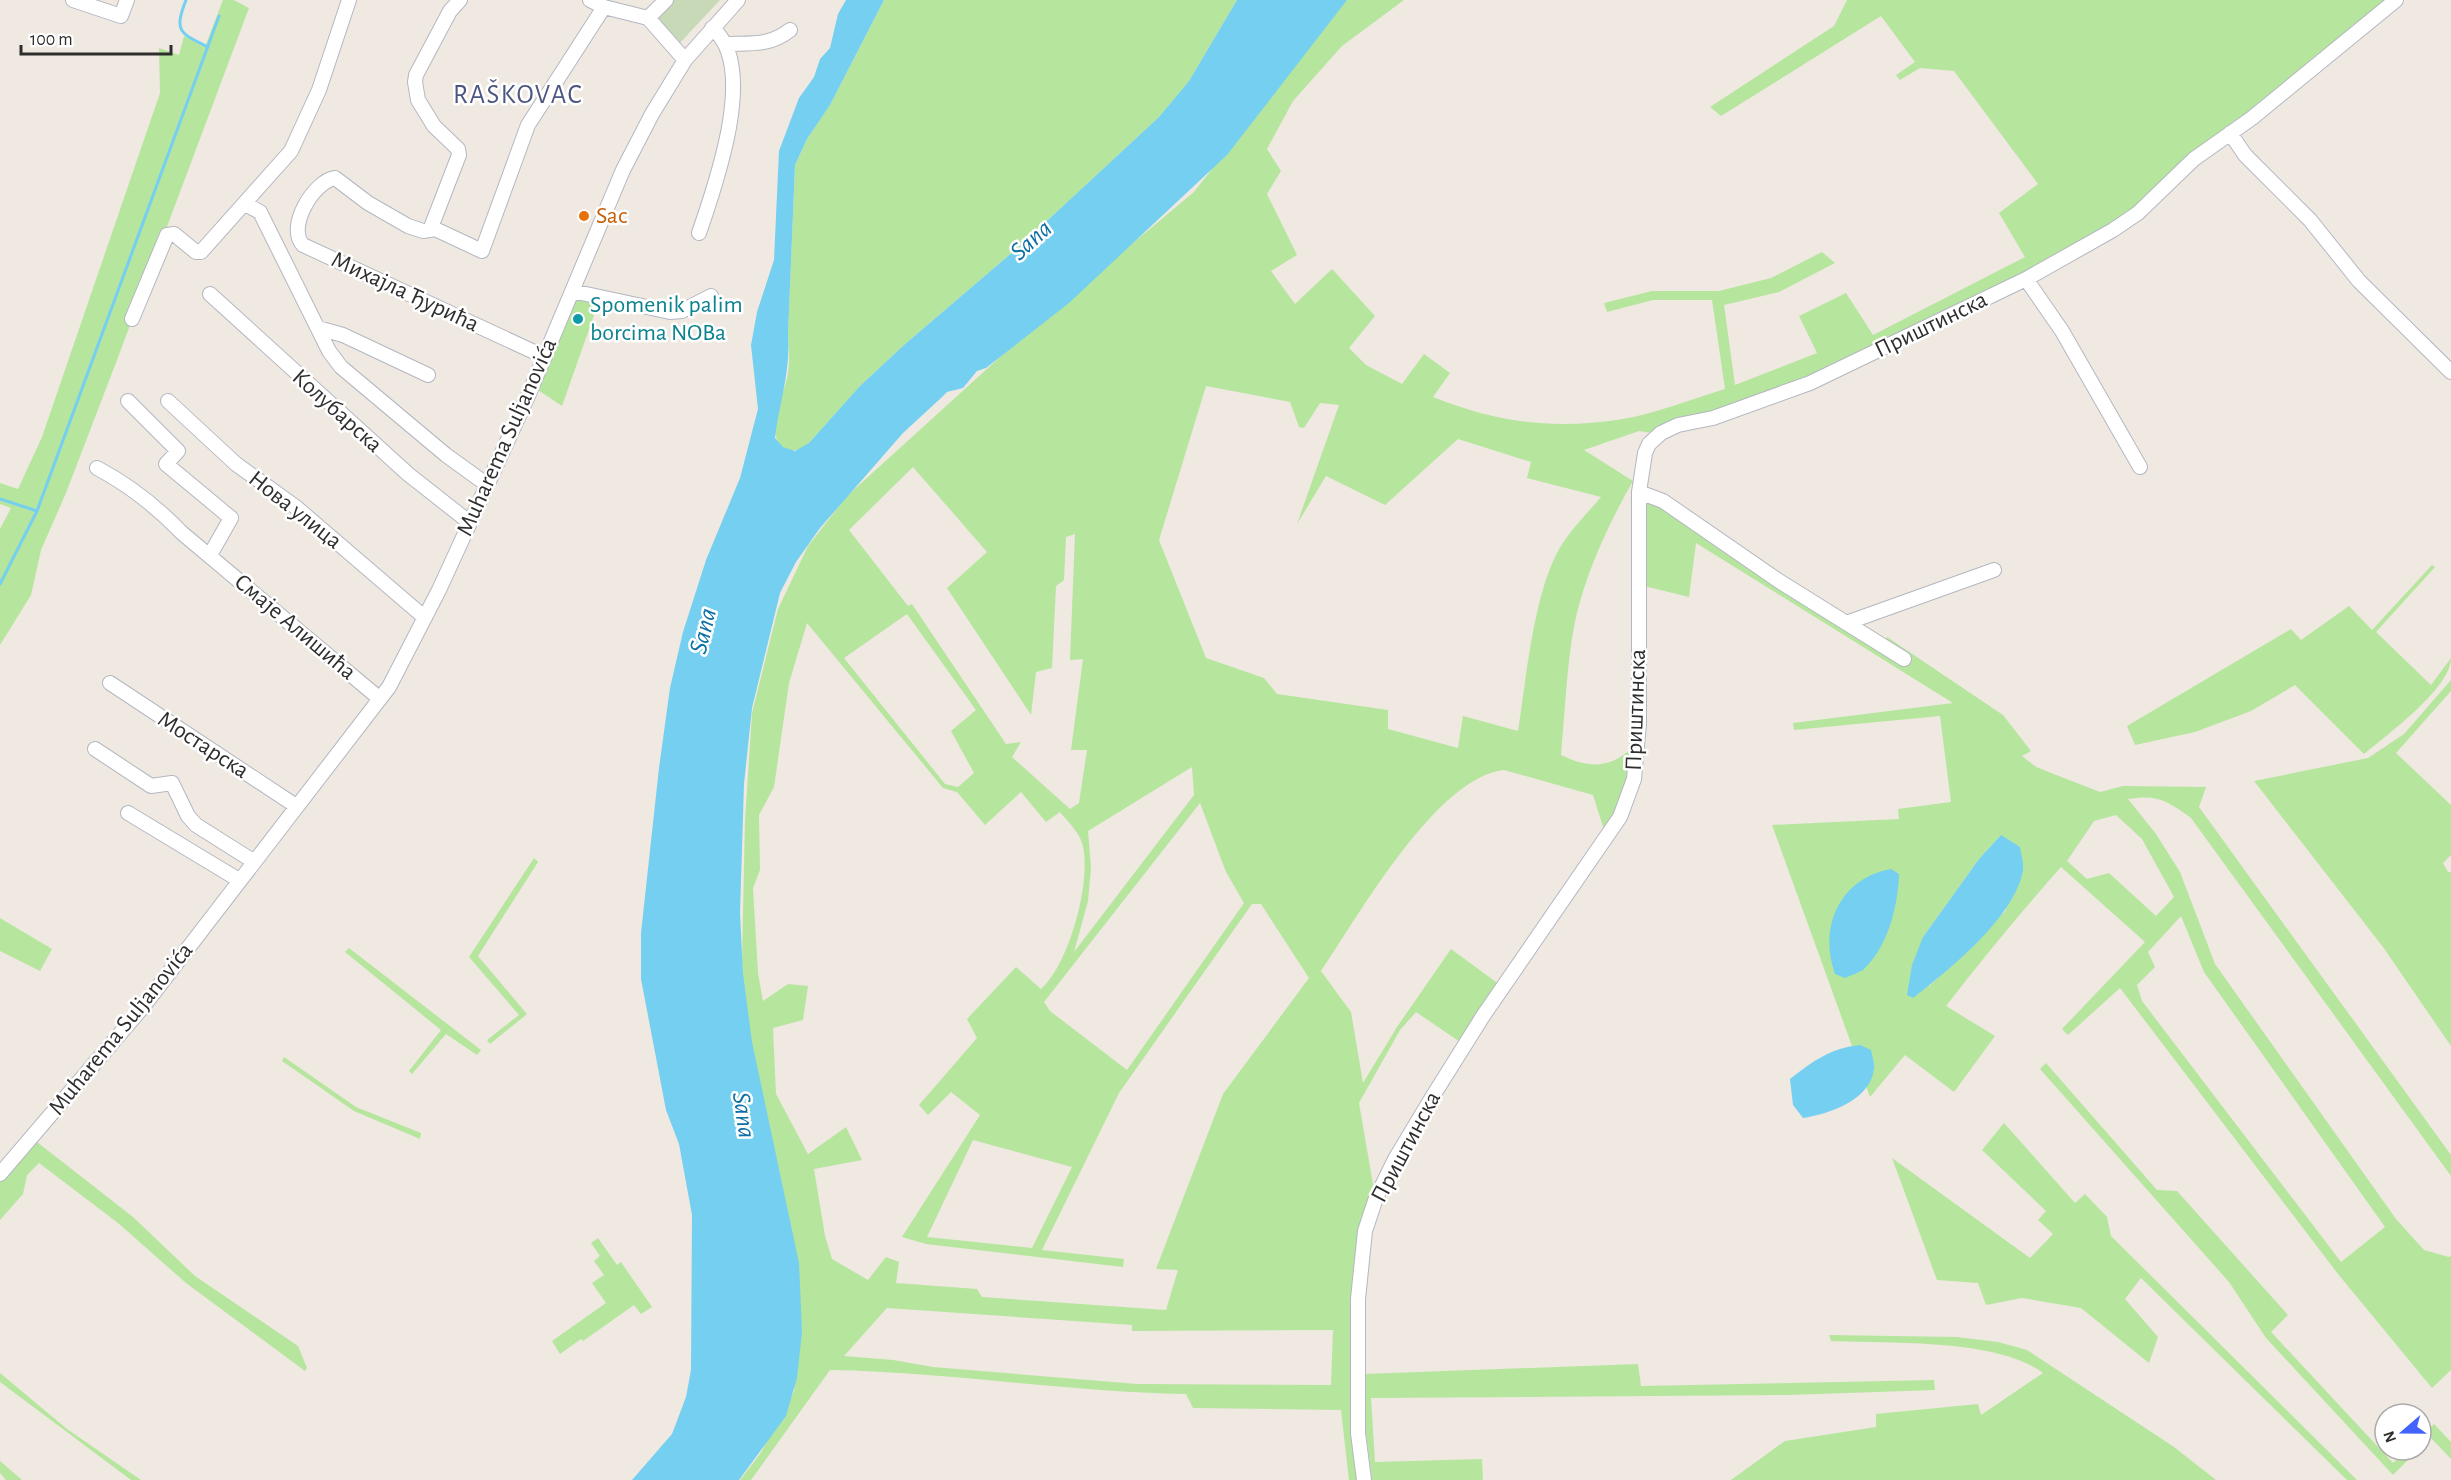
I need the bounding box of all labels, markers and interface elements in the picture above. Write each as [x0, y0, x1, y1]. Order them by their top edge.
scale bar [21, 18, 171, 56]
text: 100 m [30, 31, 73, 49]
district label: RAŠKOVAC [453, 79, 583, 108]
place label: Sac [596, 204, 627, 228]
marker: Sac [577, 209, 591, 223]
water label: Sana [1005, 215, 1057, 265]
street label: Михајла Ђурића [327, 247, 483, 337]
street label: Приштинска [1871, 287, 1991, 363]
place label: Spomenik palim borcima NOBa [590, 293, 743, 345]
marker: Spomenik palim borcima NOBa [571, 312, 585, 326]
street label: Muharema Suljanovića [453, 335, 561, 539]
street label: Колубарска [287, 365, 387, 457]
street label: Нова улица [244, 466, 346, 554]
street label: Смаје Алишића [230, 569, 361, 685]
water label: Sana [685, 605, 721, 657]
street label: Приштинска [1622, 649, 1650, 771]
street label: Мостарска [153, 707, 253, 783]
street label: Muharema Suljanovića [44, 938, 198, 1120]
street label: Приштинска [1367, 1087, 1445, 1206]
water label: Sana [728, 1090, 760, 1140]
north arrow [2373, 1402, 2433, 1462]
text: N [2380, 1429, 2399, 1445]

